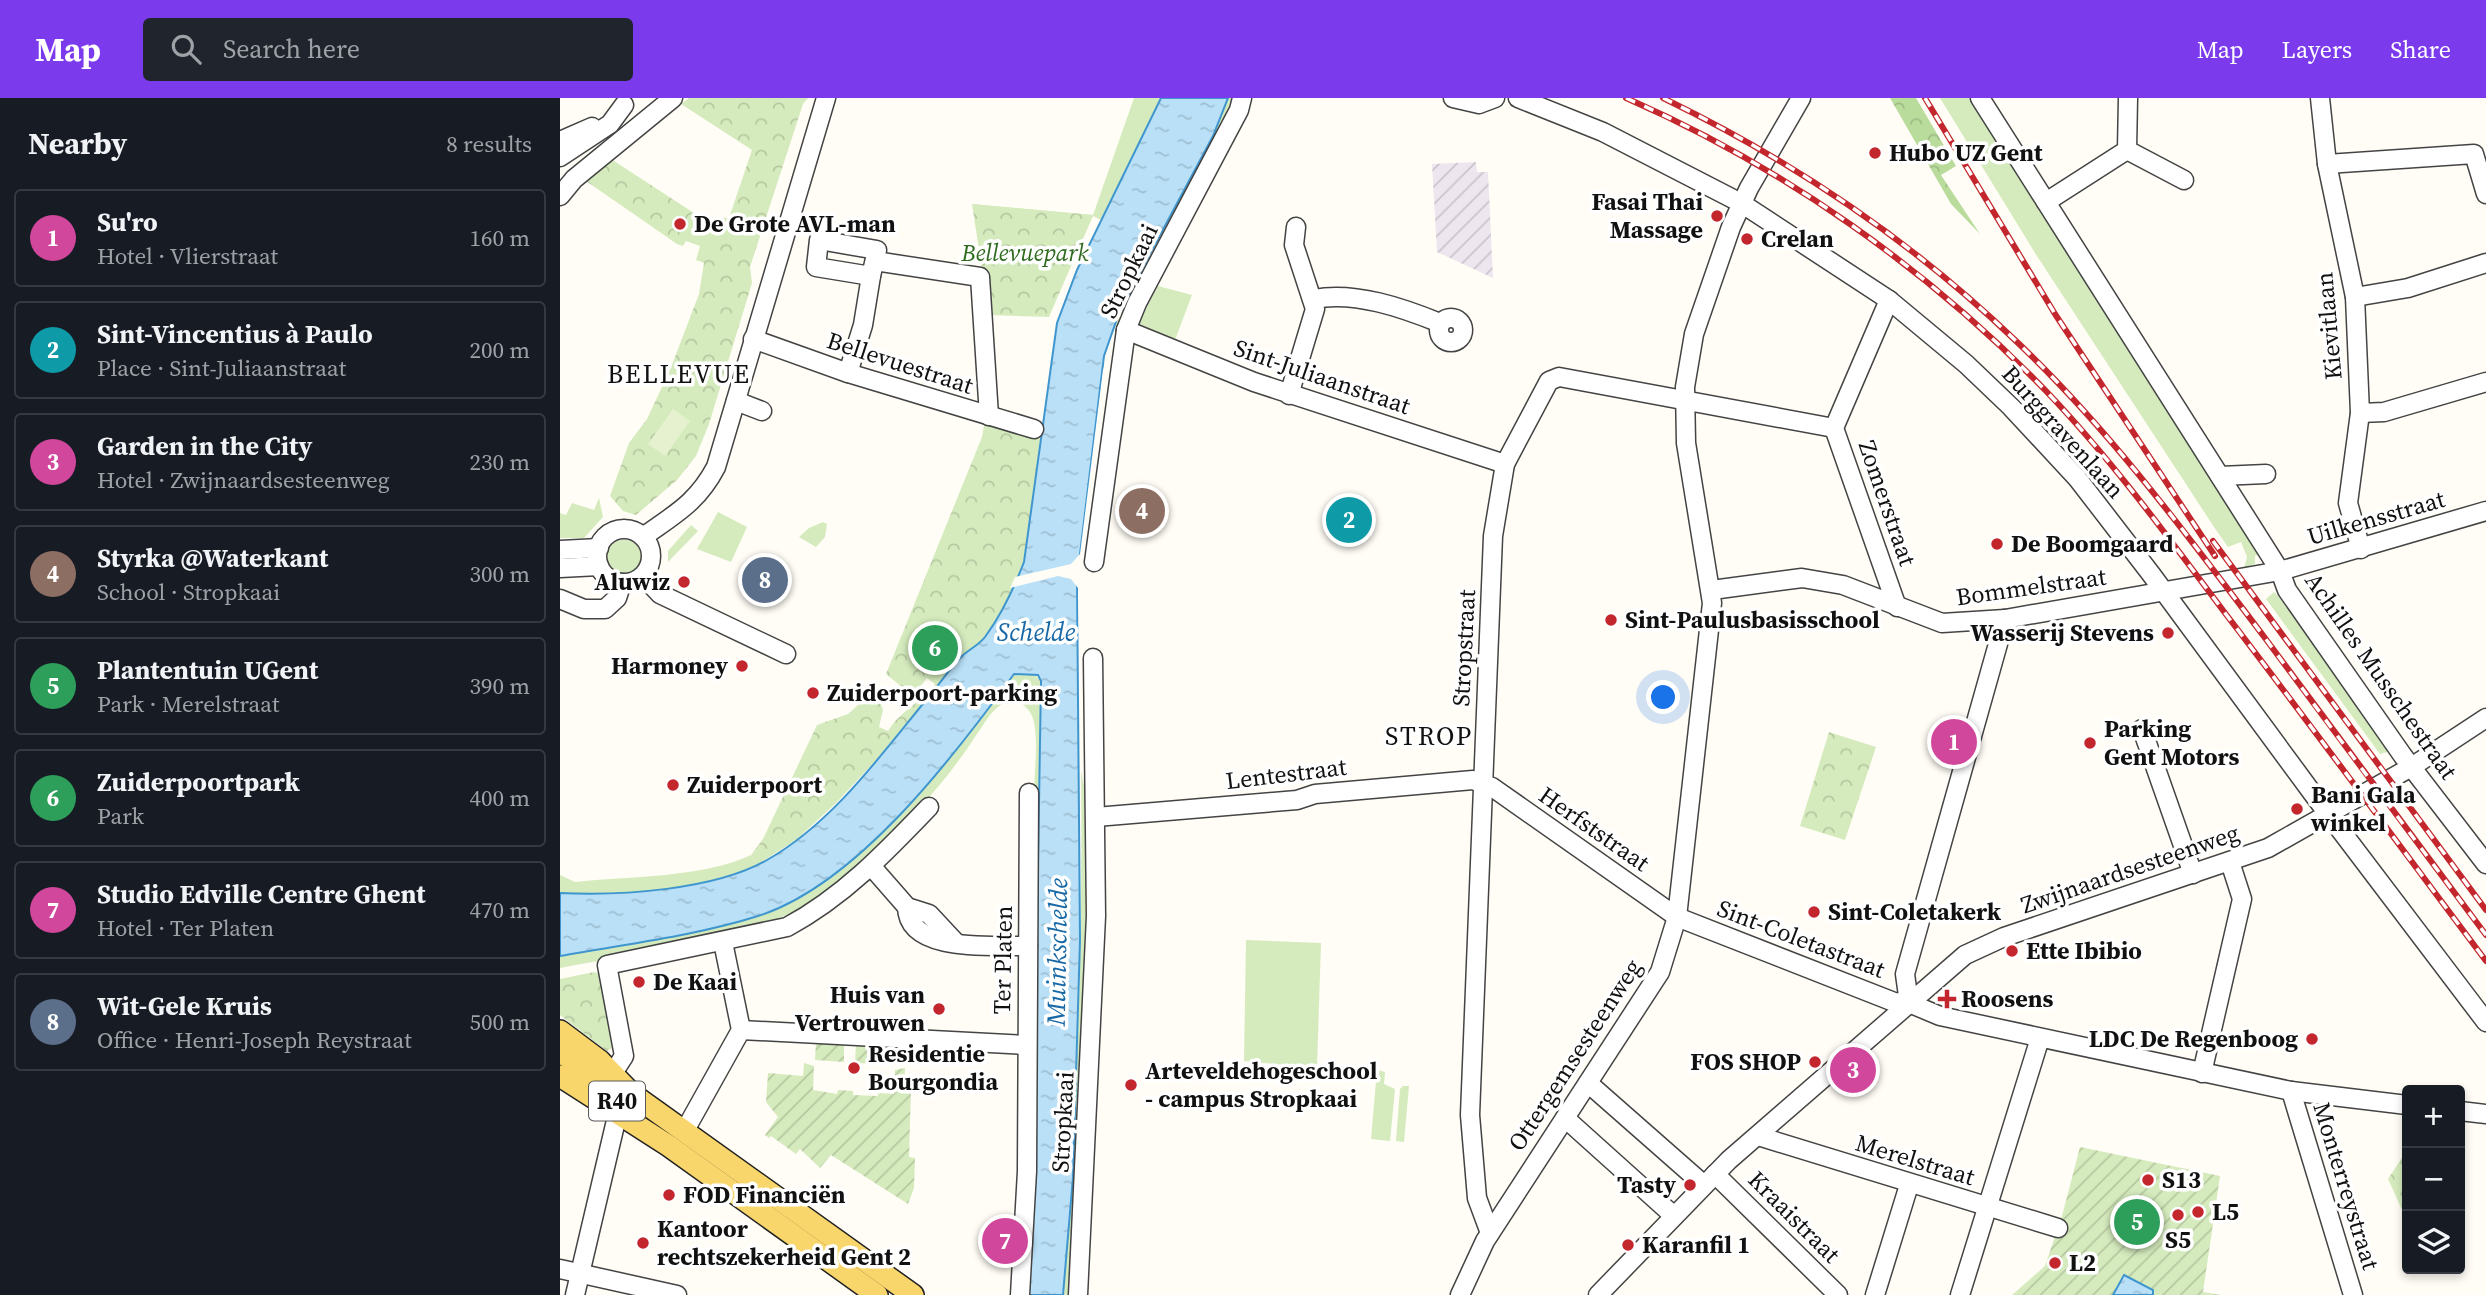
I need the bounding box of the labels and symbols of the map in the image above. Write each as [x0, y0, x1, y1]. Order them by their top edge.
place label: Hubo UZ Gent [1889, 136, 2043, 169]
marker: Hubo UZ Gent [1867, 145, 1883, 161]
place label: Fasai Thai Massage [1591, 185, 1703, 246]
place label: De Grote AVL-man [694, 207, 896, 240]
marker: Fasai Thai Massage [1709, 208, 1725, 224]
marker: De Grote AVL-man [672, 216, 688, 232]
street label: Stropkaai [1092, 218, 1166, 323]
place label: Crelan [1761, 222, 1834, 255]
marker: Crelan [1739, 231, 1755, 247]
park label: Bellevuepark [960, 236, 1089, 269]
street label: Kievitlaan [2307, 271, 2350, 381]
street label: Bellevuestraat [823, 323, 978, 402]
street label: Sint-Juliaanstraat [1230, 331, 1415, 422]
district label: BELLEVUE [607, 356, 751, 392]
street label: Burggravenlaan [1995, 358, 2132, 505]
street label: Zomerstraat [1851, 436, 1924, 570]
street label: Uilkensstraat [2303, 482, 2449, 553]
pin: 4 [1119, 485, 1165, 537]
pin: 2 [1326, 494, 1372, 546]
place label: De Boomgaard [2011, 527, 2174, 560]
marker: De Boomgaard [1989, 536, 2005, 552]
pin: 8 [742, 554, 788, 606]
street label: Bommelstraat [1954, 560, 2108, 613]
place label: Aluwiz [594, 565, 670, 598]
street label: Achilles Musschestraat [2298, 566, 2465, 786]
marker: Aluwiz [676, 574, 692, 590]
street label: Stropstraat [1444, 588, 1483, 707]
place label: Sint-Paulusbasisschool [1625, 603, 1880, 636]
marker: Sint-Paulusbasisschool [1603, 612, 1619, 628]
water label: Schelde [997, 614, 1076, 650]
place label: Wasserij Stevens [1970, 616, 2154, 649]
pin: 6 [912, 622, 958, 674]
marker: Wasserij Stevens [2160, 625, 2176, 641]
place label: Harmoney [611, 649, 728, 682]
marker: Harmoney [734, 658, 750, 674]
place label: Zuiderpoort-parking [827, 676, 1057, 709]
your location [1646, 680, 1680, 714]
marker: Zuiderpoort-parking [805, 685, 821, 701]
place label: Parking Gent Motors [2104, 712, 2239, 773]
pin: 1 [1931, 716, 1977, 768]
district label: STROP [1385, 718, 1473, 754]
marker: Parking Gent Motors [2082, 735, 2098, 751]
street label: Lentestraat [1224, 750, 1348, 797]
place label: Zuiderpoort [687, 768, 823, 801]
marker: Zuiderpoort [665, 777, 681, 793]
street label: Herfststraat [1532, 778, 1656, 879]
place label: Bani Gala winkel [2310, 778, 2416, 839]
marker: Bani Gala winkel [2289, 801, 2305, 817]
street label: Zwijnaardsesteenweg [2016, 816, 2243, 921]
water label: Muinkschelde [1038, 877, 1076, 1027]
street label: Sint-Coletastraat [1713, 891, 1890, 986]
place label: Sint-Coletakerk [1828, 895, 2002, 928]
marker: Sint-Coletakerk [1806, 904, 1822, 920]
street label: Ter Platen [985, 905, 1020, 1015]
place label: Ette Ibibio [2026, 934, 2142, 967]
marker: Ette Ibibio [2004, 943, 2020, 959]
street label: Ottergemsesteenweg [1500, 952, 1649, 1157]
place label: De Kaai [653, 965, 738, 998]
marker: De Kaai [631, 974, 647, 990]
place label: Huis van Vertrouwen [795, 978, 925, 1039]
place label: Roosens [1961, 982, 2053, 1015]
marker: Roosens [1939, 991, 1955, 1007]
marker: Huis van Vertrouwen [931, 1001, 947, 1017]
place label: LDC De Regenboog [2089, 1022, 2298, 1055]
marker: LDC De Regenboog [2304, 1031, 2320, 1047]
place label: Residentie Bourgondia [868, 1037, 998, 1098]
pin: 3 [1830, 1044, 1876, 1096]
place label: FOS SHOP [1690, 1045, 1801, 1078]
place label: Arteveldehogeschool - campus Stropkaai [1145, 1054, 1378, 1115]
marker: FOS SHOP [1807, 1054, 1823, 1070]
marker: Residentie Bourgondia [846, 1060, 862, 1076]
street label: Stropkaai [1043, 1071, 1082, 1173]
marker: Arteveldehogeschool - campus Stropkaai [1123, 1077, 1139, 1093]
road number: R40 [589, 1082, 645, 1120]
street label: Monterreystraat [2305, 1098, 2388, 1274]
street label: Merelstraat [1852, 1126, 1979, 1193]
street label: Kraaistraat [1741, 1163, 1848, 1270]
place label: S13 [2162, 1163, 2201, 1196]
place label: Tasty [1617, 1168, 1676, 1201]
marker: S13 [2140, 1172, 2156, 1188]
marker: Tasty [1682, 1177, 1698, 1193]
place label: FOD Financiën [683, 1178, 846, 1211]
marker: FOD Financiën [661, 1187, 677, 1203]
place label: L5 [2212, 1195, 2239, 1228]
pin: 5 [2114, 1196, 2160, 1248]
marker: L5 [2190, 1204, 2206, 1220]
marker: S5 [2170, 1207, 2186, 1223]
place label: Kantoor rechtszekerheid Gent 2 [657, 1212, 911, 1273]
pin: 7 [982, 1215, 1028, 1267]
place label: S5 [2165, 1223, 2191, 1256]
place label: Karanfil 1 [1642, 1228, 1750, 1261]
marker: Kantoor rechtszekerheid Gent 2 [635, 1235, 651, 1251]
marker: Karanfil 1 [1620, 1237, 1636, 1253]
place label: L2 [2069, 1246, 2096, 1279]
marker: L2 [2047, 1255, 2063, 1271]

